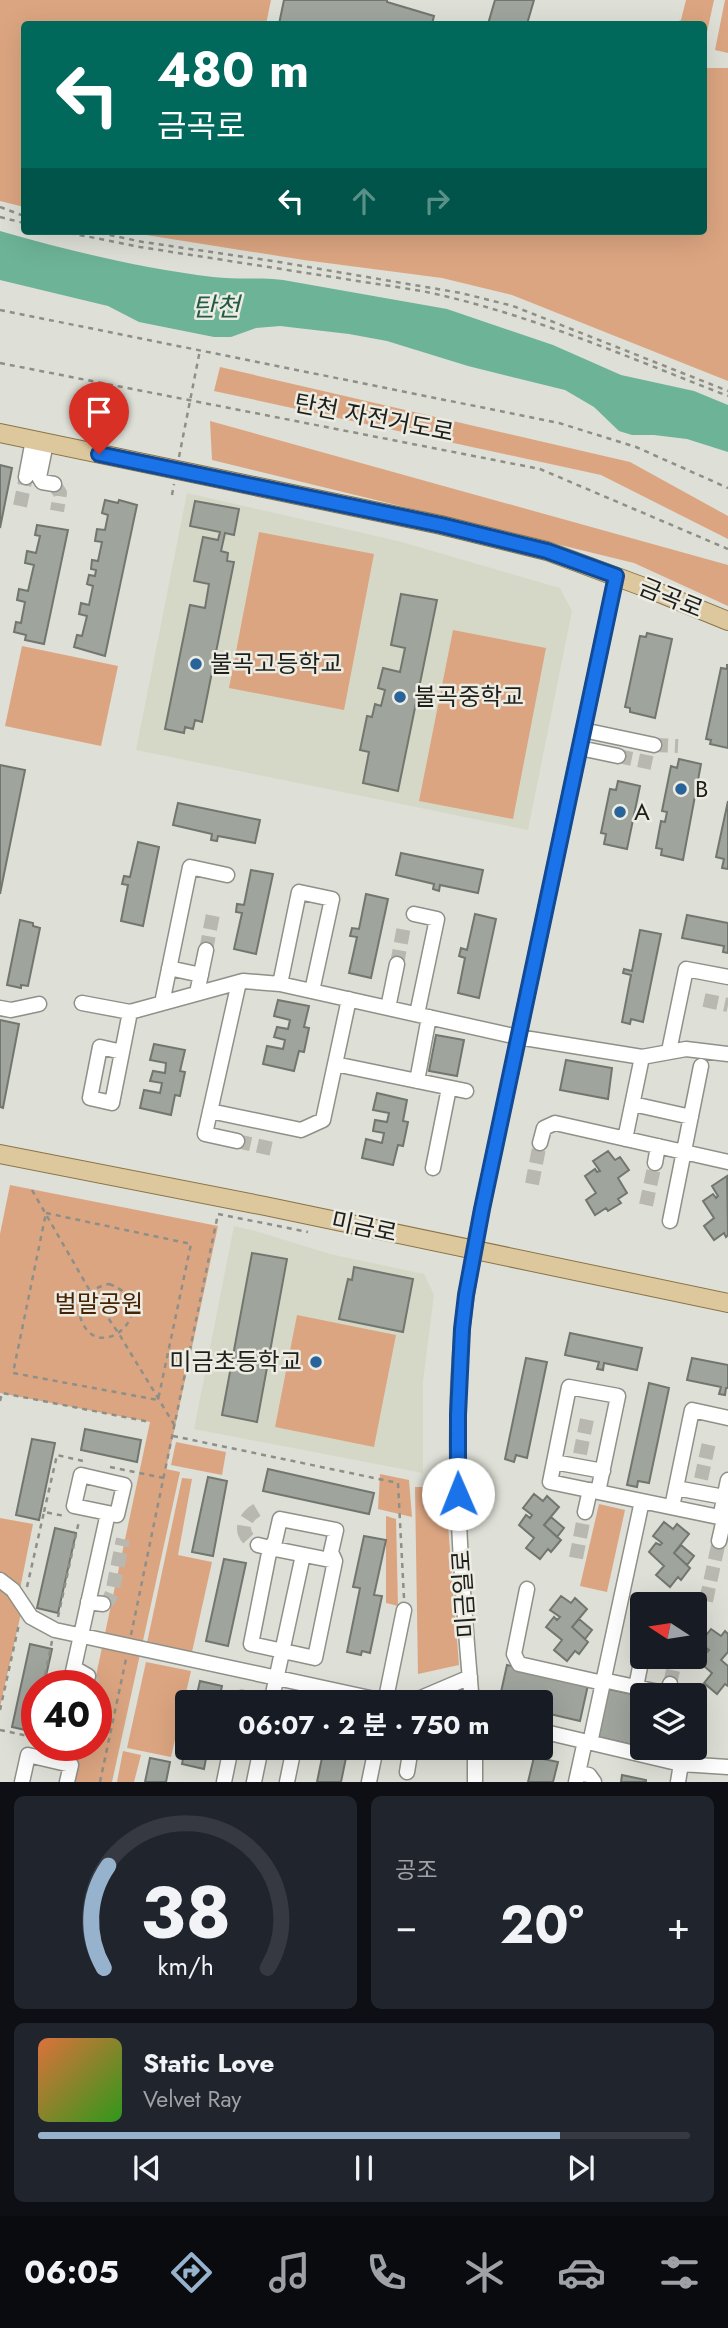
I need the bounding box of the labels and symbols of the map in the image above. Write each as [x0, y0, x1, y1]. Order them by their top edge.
water label: 탄천 [192, 288, 243, 326]
pin [69, 382, 129, 454]
street label: 탄천 자전거도로 [291, 385, 457, 450]
street label: 금곡로 [634, 569, 708, 626]
place label: 불곡고등학교 [210, 646, 342, 681]
marker: 불곡고등학교 [188, 656, 204, 672]
place label: 불곡중학교 [414, 679, 524, 714]
marker: 불곡중학교 [392, 689, 408, 705]
place label: B [695, 771, 708, 806]
marker: B [673, 781, 689, 797]
place label: A [634, 794, 650, 829]
marker: A [612, 804, 628, 820]
street label: 미금로 [328, 1203, 400, 1251]
park label: 벌말공원 [55, 1286, 143, 1321]
place label: 미금초등학교 [170, 1344, 302, 1379]
marker: 미금초등학교 [308, 1354, 324, 1370]
position arrow [421, 1457, 495, 1531]
street label: 미금일로 [443, 1549, 484, 1639]
north arrow [630, 1592, 707, 1670]
speed limit sign: 40 [21, 1670, 112, 1761]

